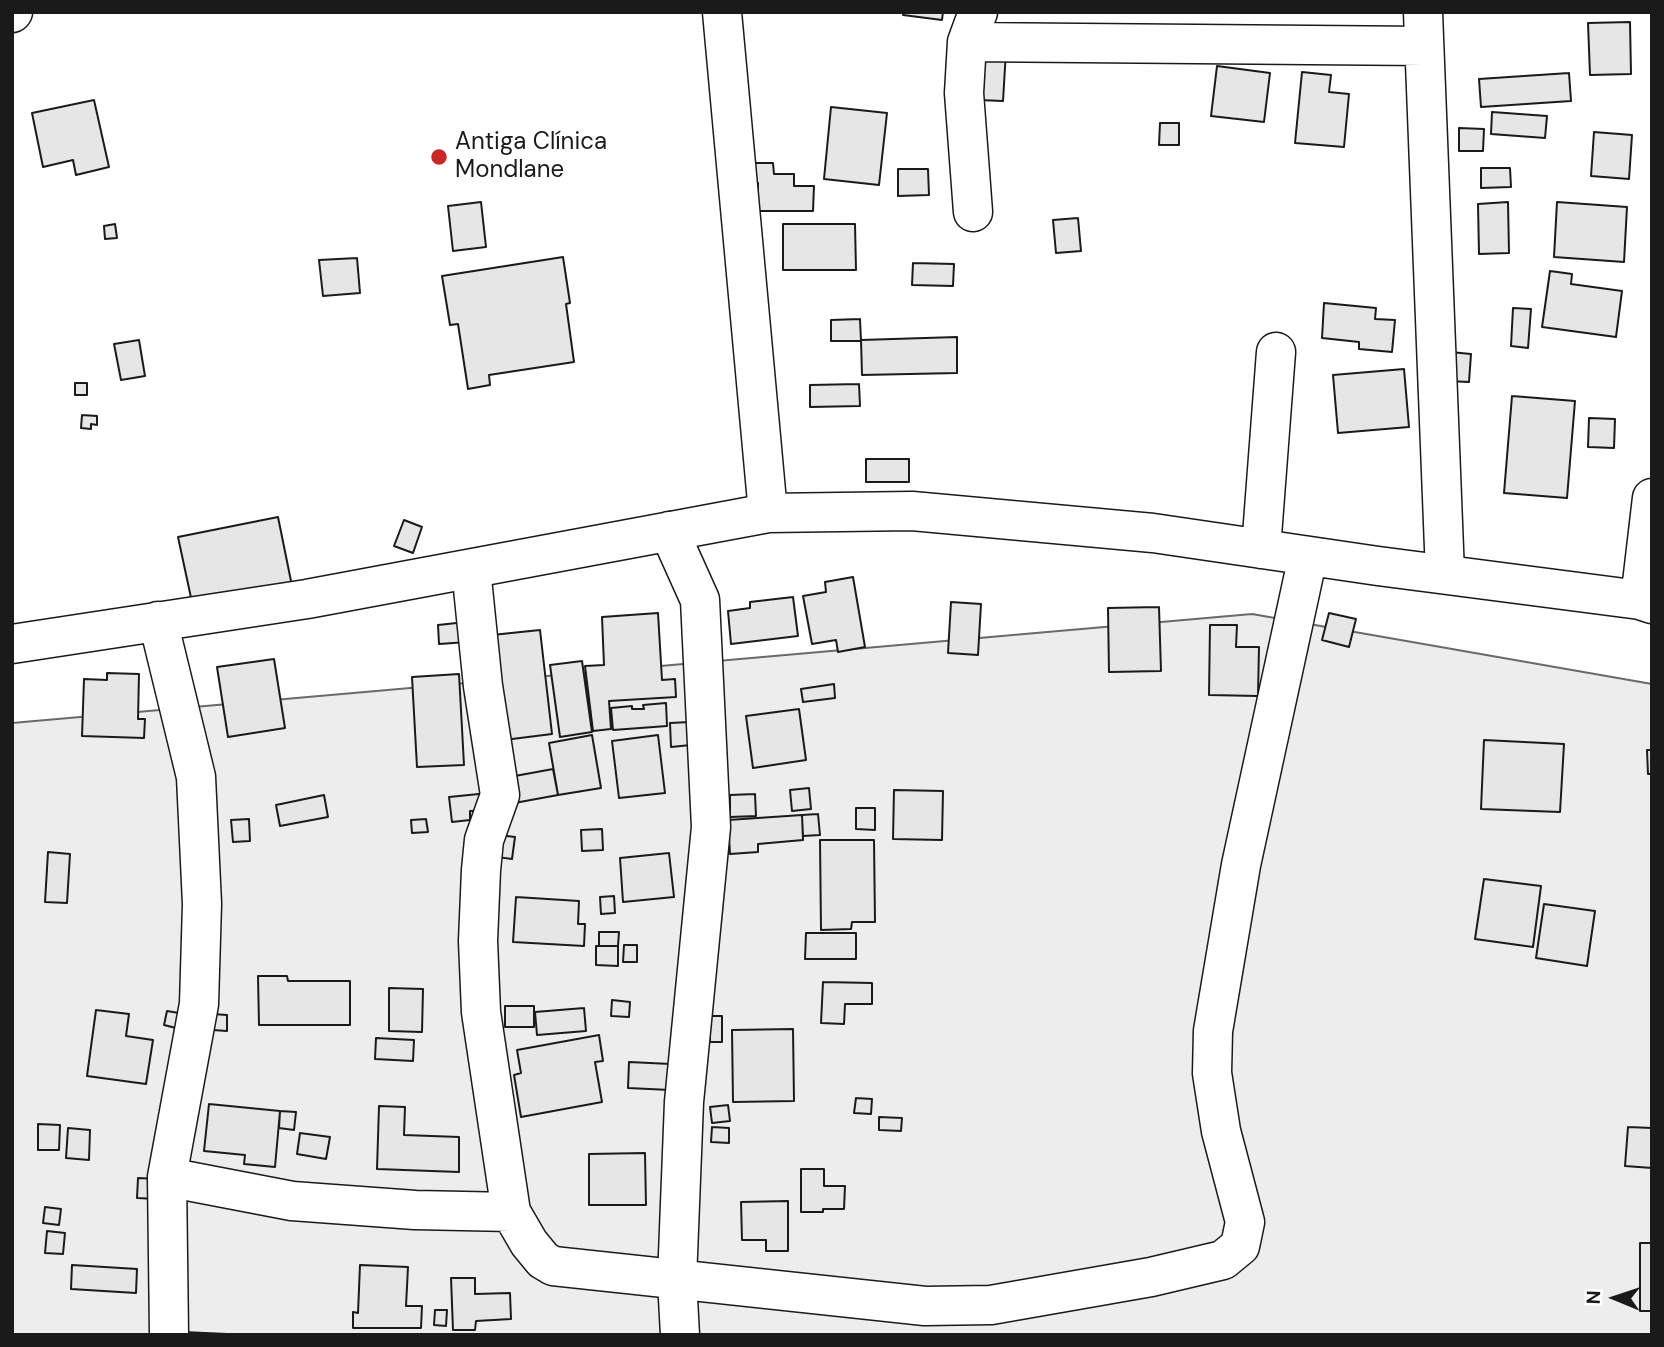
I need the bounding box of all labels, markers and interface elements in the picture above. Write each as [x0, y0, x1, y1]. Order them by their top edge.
place label: Antiga Clínica Mondlane [455, 129, 607, 185]
marker: Antiga Clínica Mondlane [429, 147, 449, 167]
north arrow [1580, 1263, 1650, 1333]
text: N [1581, 1290, 1606, 1305]

